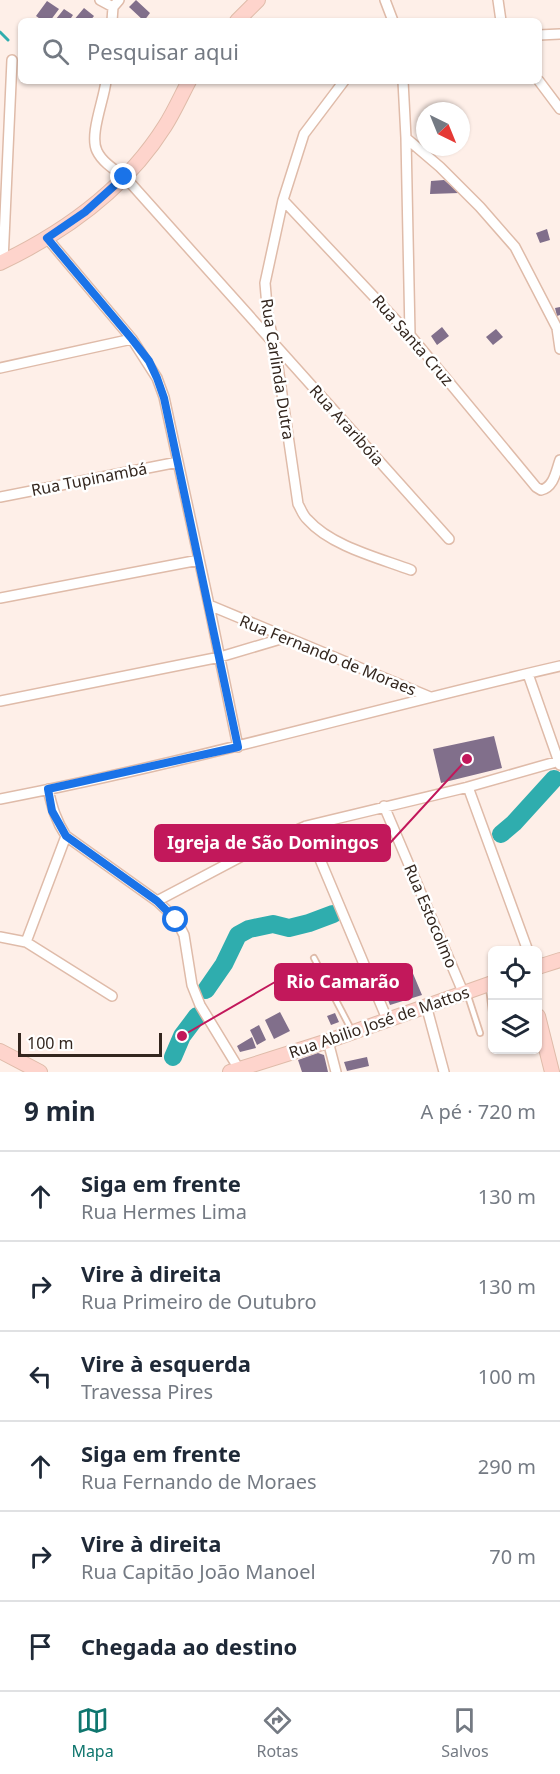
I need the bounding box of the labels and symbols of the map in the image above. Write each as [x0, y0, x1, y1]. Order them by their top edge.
north arrow [416, 102, 470, 156]
route end [110, 163, 136, 189]
street label: Rua Santa Cruz [367, 290, 459, 390]
street label: Rua Carlinda Dutra [256, 297, 300, 441]
street label: Rua Araribóia [305, 380, 389, 470]
street label: Rua Tupinambá [29, 457, 149, 501]
street label: Rua Fernando de Moraes [236, 609, 420, 701]
callout: Igreja de São Domingos [155, 825, 390, 861]
text: Igreja de São Domingos [167, 830, 379, 854]
street label: Rua Estocolmo [399, 861, 463, 971]
route start [162, 906, 188, 932]
callout: Rio Camarão [275, 964, 412, 1000]
text: Rio Camarão [286, 969, 400, 993]
street label: Rua Abilio José de Mattos [286, 981, 472, 1063]
scale bar [18, 1030, 162, 1058]

